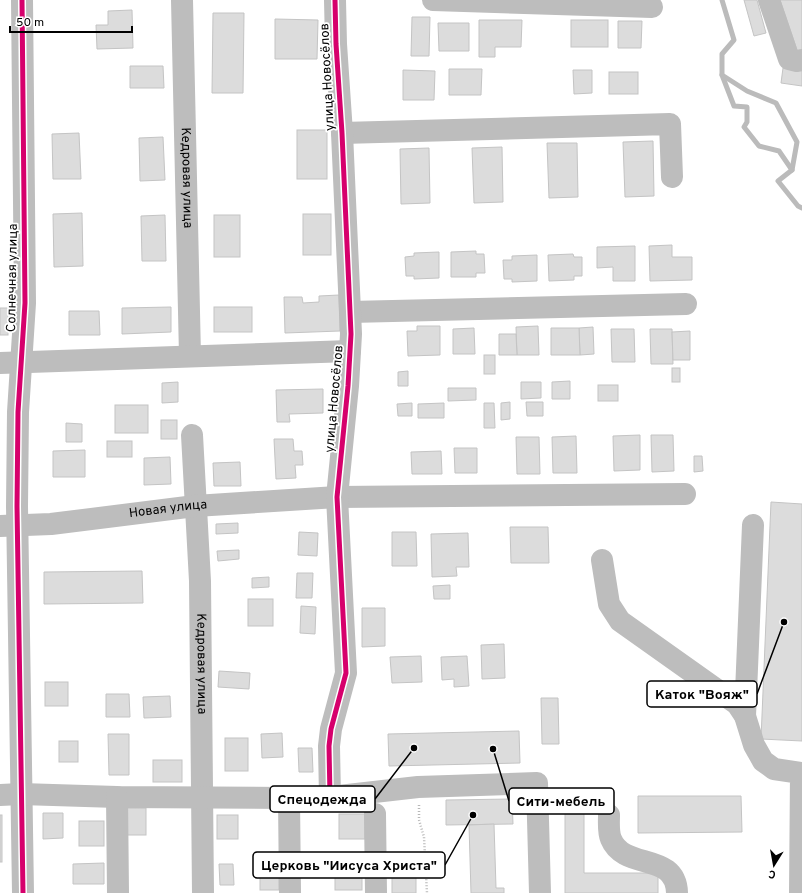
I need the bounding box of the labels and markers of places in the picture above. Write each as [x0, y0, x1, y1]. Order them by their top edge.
callout: Каток "Вояж" [647, 681, 757, 707]
callout: Спецодежда [270, 786, 375, 812]
callout: Сити-мебель [509, 788, 614, 814]
callout: Церковь "Иисуса Христа" [253, 852, 445, 878]

